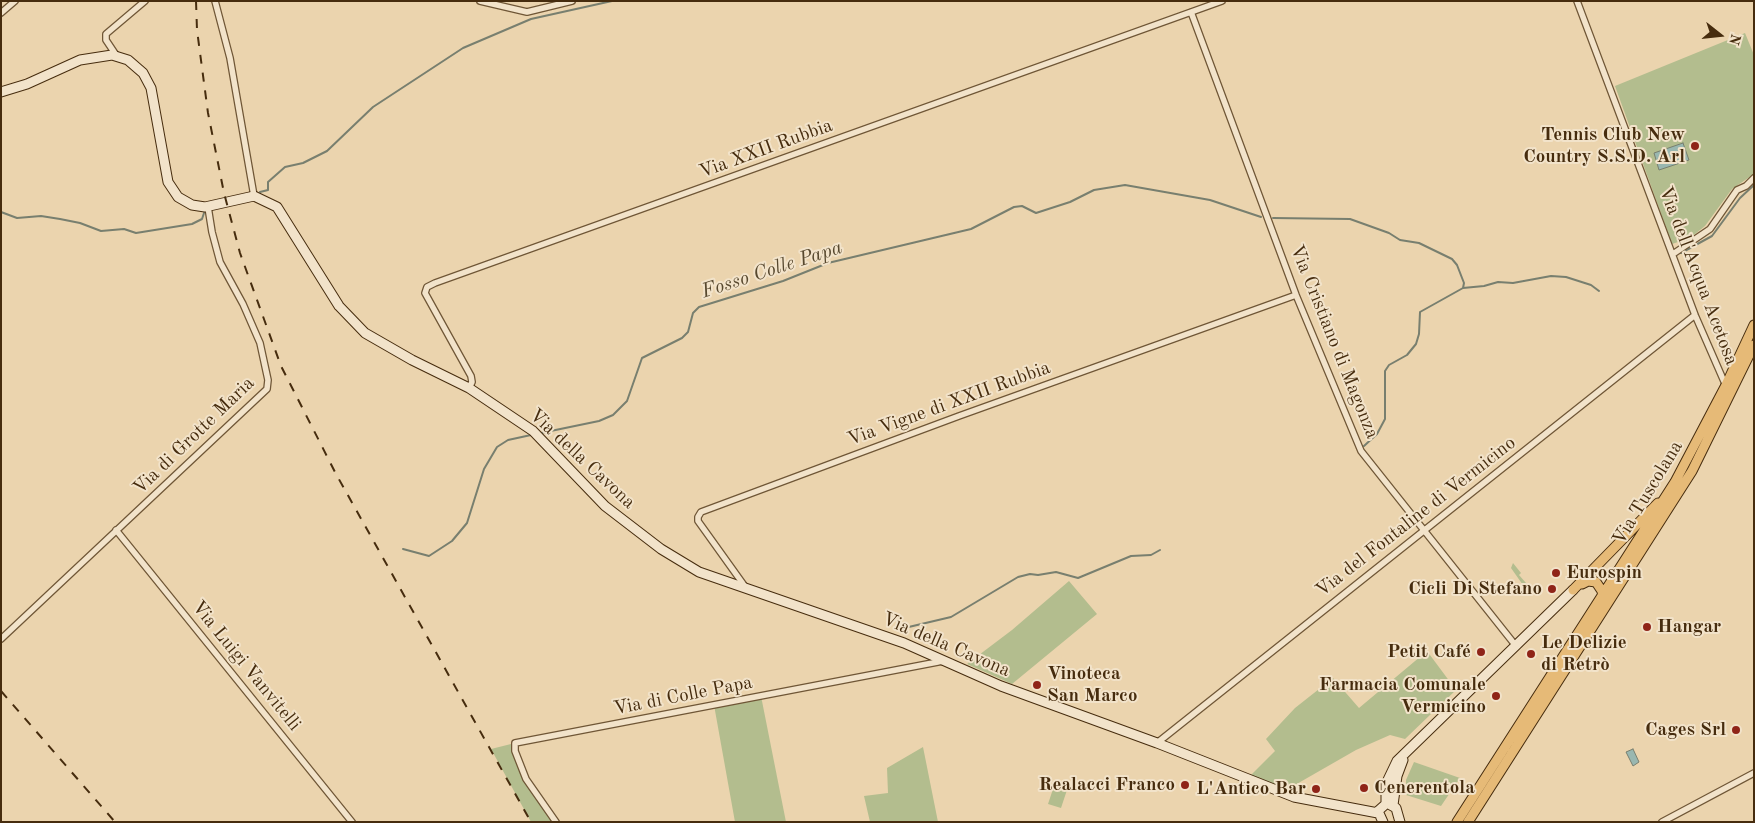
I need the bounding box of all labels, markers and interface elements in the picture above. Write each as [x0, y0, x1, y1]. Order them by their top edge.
north arrow [1695, 10, 1745, 60]
text: N [1726, 32, 1743, 46]
street label: Via XXII Rubbia [696, 114, 836, 184]
place label: Tennis Club New Country S.S.D. Arl [1523, 124, 1685, 168]
marker: Tennis Club New Country S.S.D. Arl [1689, 140, 1701, 152]
street label: Via dell'Acqua Acetosa [1653, 183, 1743, 369]
water label: Fosso Colle Papa [698, 236, 846, 304]
street label: Via Cristiano di Magonza [1285, 242, 1383, 442]
street label: Via Vigne di XXII Rubbia [845, 357, 1053, 451]
street label: Via di Grotte Maria [129, 372, 259, 500]
street label: Via della Cavona [524, 404, 640, 514]
street label: Via del Fontaline di Vermicino [1311, 432, 1521, 602]
street label: Via Tuscolana [1608, 437, 1688, 549]
place label: Eurospin [1566, 562, 1642, 584]
marker: Eurospin [1550, 567, 1562, 579]
place label: Cicli Di Stefano [1408, 578, 1542, 600]
marker: Cicli Di Stefano [1546, 583, 1558, 595]
street label: Via Luigi Vanvitelli [186, 596, 306, 736]
street label: Via della Cavona [878, 608, 1014, 682]
place label: Hangar [1657, 616, 1721, 638]
marker: Hangar [1641, 621, 1653, 633]
place label: Le Delizie di Retrò [1541, 632, 1627, 676]
place label: Petit Café [1387, 641, 1471, 663]
marker: Petit Café [1475, 646, 1487, 658]
marker: Le Delizie di Retrò [1525, 648, 1537, 660]
place label: Vinoteca San Marco [1047, 663, 1138, 707]
street label: Via di Colle Papa [612, 671, 754, 721]
place label: Farmacia Comunale Vermicino [1319, 674, 1486, 718]
marker: Vinoteca San Marco [1031, 679, 1043, 691]
marker: Farmacia Comunale Vermicino [1490, 690, 1502, 702]
place label: Cages Srl [1645, 719, 1726, 741]
marker: Cages Srl [1730, 724, 1742, 736]
place label: Realacci Franco [1039, 774, 1175, 796]
place label: Cenerentola [1374, 777, 1475, 799]
place label: L'Antico Bar [1196, 778, 1306, 800]
marker: Realacci Franco [1179, 779, 1191, 791]
marker: Cenerentola [1358, 782, 1370, 794]
marker: L'Antico Bar [1310, 783, 1322, 795]

